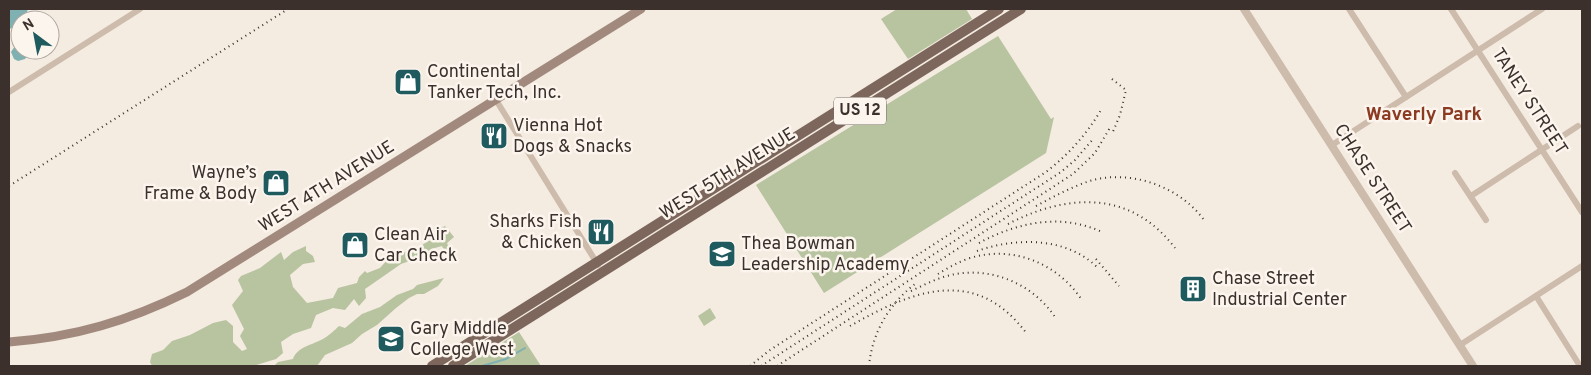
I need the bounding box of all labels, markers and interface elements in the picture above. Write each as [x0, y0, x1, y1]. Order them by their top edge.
north arrow [10, 10, 60, 60]
text: N [20, 15, 38, 35]
street label: TANEY STREET [1486, 44, 1572, 160]
place label: Continental Tanker Tech, Inc. [427, 61, 561, 105]
shop icon: Continental Tanker Tech, Inc. [393, 67, 423, 97]
road number: US 12 [834, 98, 886, 124]
district label: Waverly Park [1366, 103, 1483, 127]
place label: Vienna Hot Dogs & Snacks [513, 115, 632, 159]
street label: CHASE STREET [1328, 120, 1416, 238]
restaurant icon: Vienna Hot Dogs & Snacks [479, 121, 509, 151]
street label: WEST 5TH AVENUE [656, 123, 800, 225]
street label: WEST 4TH AVENUE [255, 136, 399, 238]
place label: Wayne’s Frame & Body [144, 162, 257, 206]
shop icon: Wayne’s Frame & Body [261, 168, 291, 198]
place label: Sharks Fish & Chicken [489, 211, 582, 255]
restaurant icon: Sharks Fish & Chicken [586, 217, 616, 247]
place label: Clean Air Car Check [374, 224, 457, 268]
shop icon: Clean Air Car Check [340, 230, 370, 260]
place label: Thea Bowman Leadership Academy [741, 233, 909, 277]
school or university icon: Thea Bowman Leadership Academy [707, 239, 737, 269]
place label: Chase Street Industrial Center [1212, 268, 1347, 312]
building icon: Chase Street Industrial Center [1178, 274, 1208, 304]
place label: Gary Middle College West [410, 318, 514, 362]
school or university icon: Gary Middle College West [376, 324, 406, 354]

